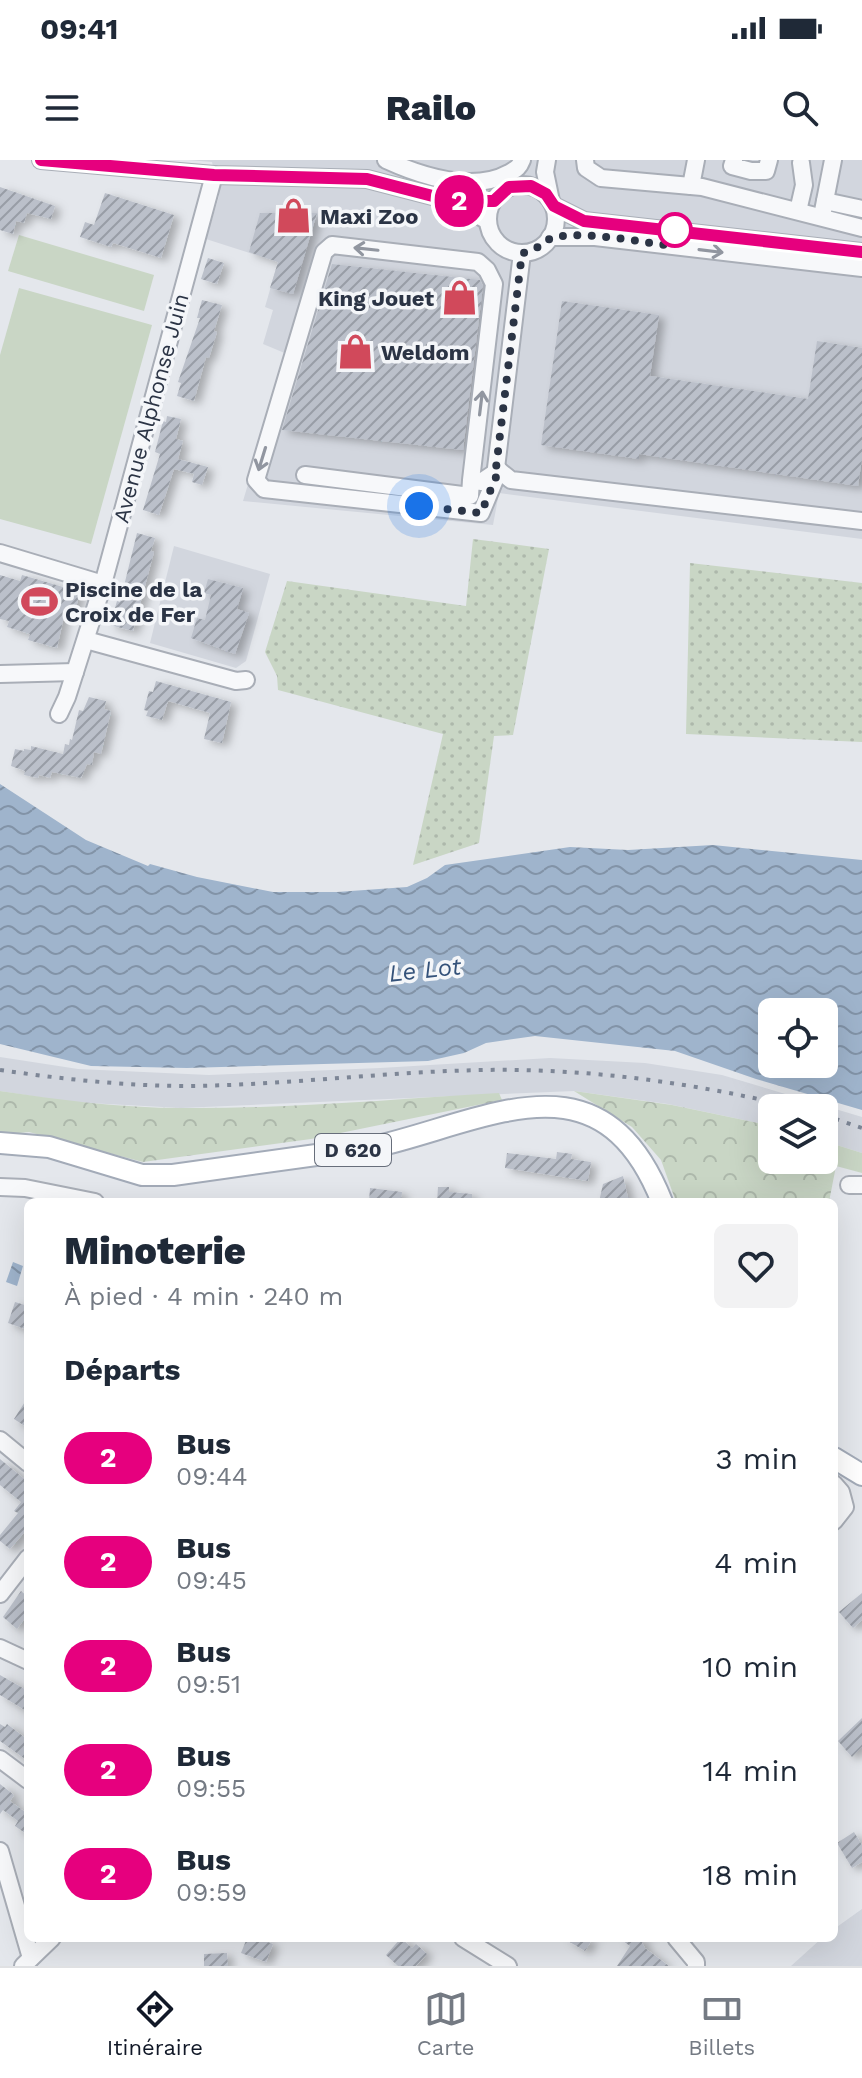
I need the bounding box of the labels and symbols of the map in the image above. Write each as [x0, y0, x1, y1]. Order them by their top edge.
line badge: 2 [433, 175, 485, 227]
shop icon: Maxi Zoo [275, 197, 313, 235]
place label: Maxi Zoo [320, 204, 418, 229]
unlabelled marker [658, 213, 692, 247]
one-way arrow [353, 241, 380, 256]
one-way arrow [698, 243, 724, 258]
shop icon: King Jouet [441, 279, 479, 317]
place label: King Jouet [318, 286, 434, 311]
street label: Avenue Alphonse Juin [108, 291, 194, 525]
shop icon: Weldom [336, 333, 374, 371]
place label: Weldom [381, 340, 469, 365]
one-way arrow [473, 390, 488, 417]
one-way arrow [254, 445, 269, 471]
your location [399, 486, 439, 526]
place label: Piscine de la Croix de Fer [65, 577, 202, 627]
sports icon: Piscine de la Croix de Fer [20, 583, 58, 621]
water label: Le Lot [388, 952, 464, 988]
road number: D 620 [315, 1134, 391, 1166]

